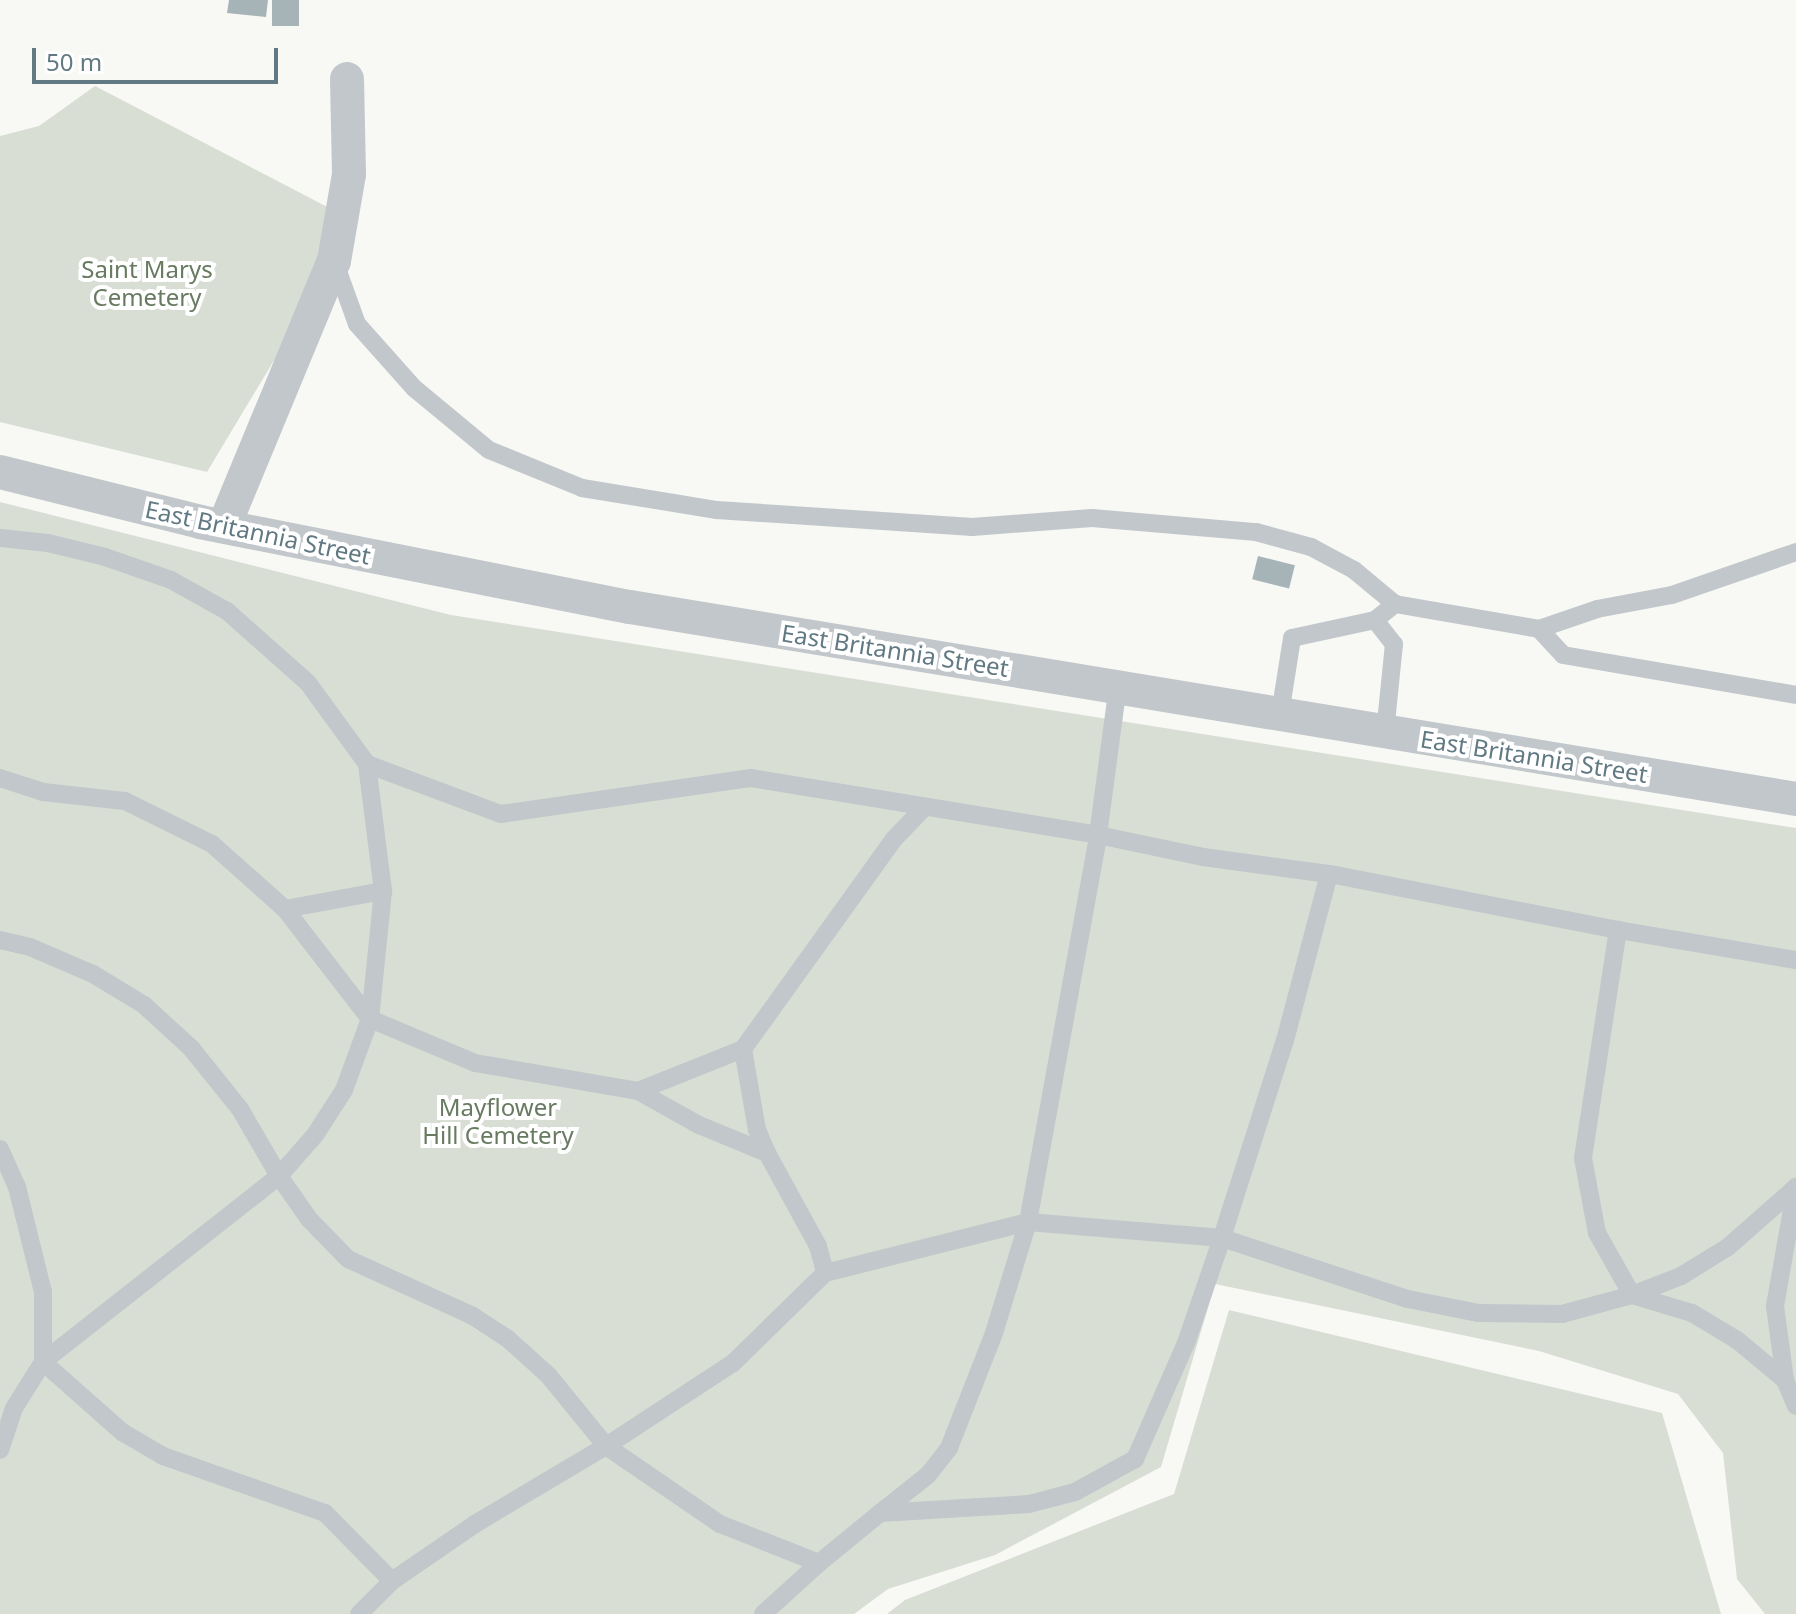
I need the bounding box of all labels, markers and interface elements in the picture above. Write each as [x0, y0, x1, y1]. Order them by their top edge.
scale bar [36, 32, 282, 82]
text: 50 m [46, 45, 102, 78]
park label: Saint Marys Cemetery [81, 255, 213, 311]
street label: East Britannia Street [143, 494, 373, 570]
street label: East Britannia Street [779, 618, 1011, 682]
street label: East Britannia Street [1418, 724, 1650, 788]
park label: Mayflower Hill Cemetery [422, 1093, 574, 1149]

